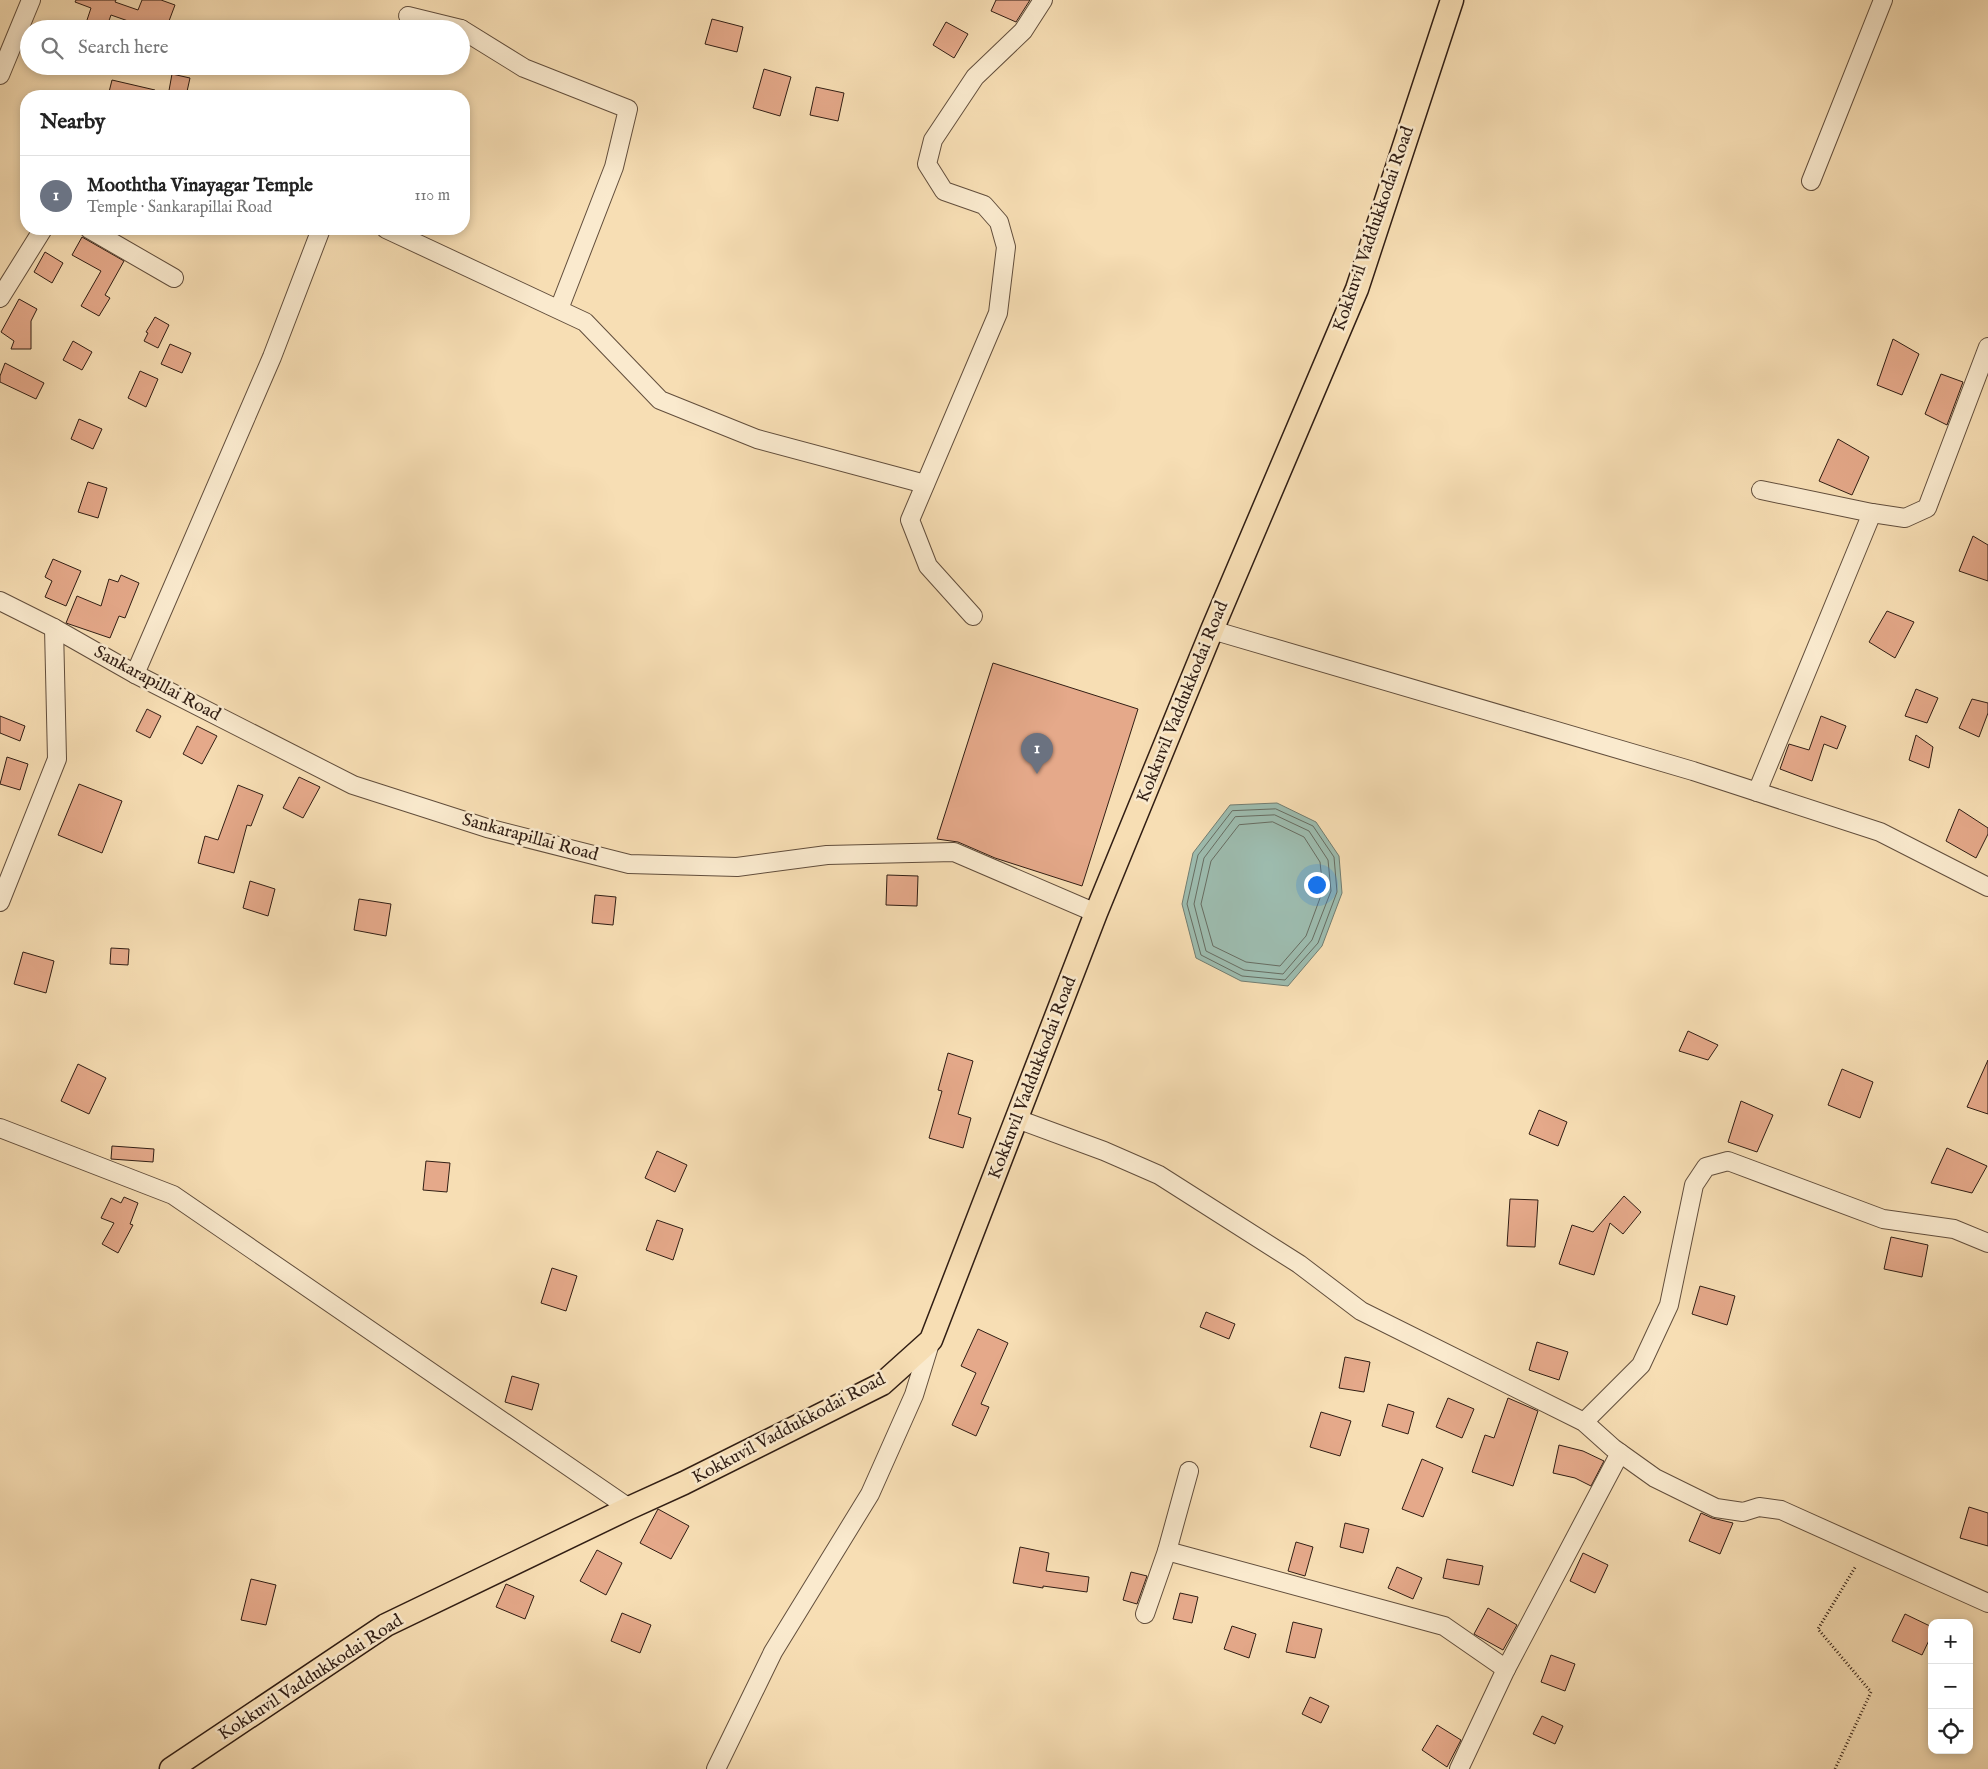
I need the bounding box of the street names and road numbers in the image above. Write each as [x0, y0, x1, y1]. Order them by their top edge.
street label: Kokkuvil Vaddukkodai Road [1328, 123, 1420, 335]
street label: Kokkuvil Vaddukkodai Road [1132, 597, 1234, 806]
street label: Sankarapillai Road [90, 641, 225, 727]
street label: Sankarapillai Road [459, 809, 601, 867]
street label: Kokkuvil Vaddukkodai Road [984, 973, 1082, 1183]
street label: Kokkuvil Vaddukkodai Road [689, 1368, 890, 1490]
street label: Kokkuvil Vaddukkodai Road [214, 1609, 408, 1746]

